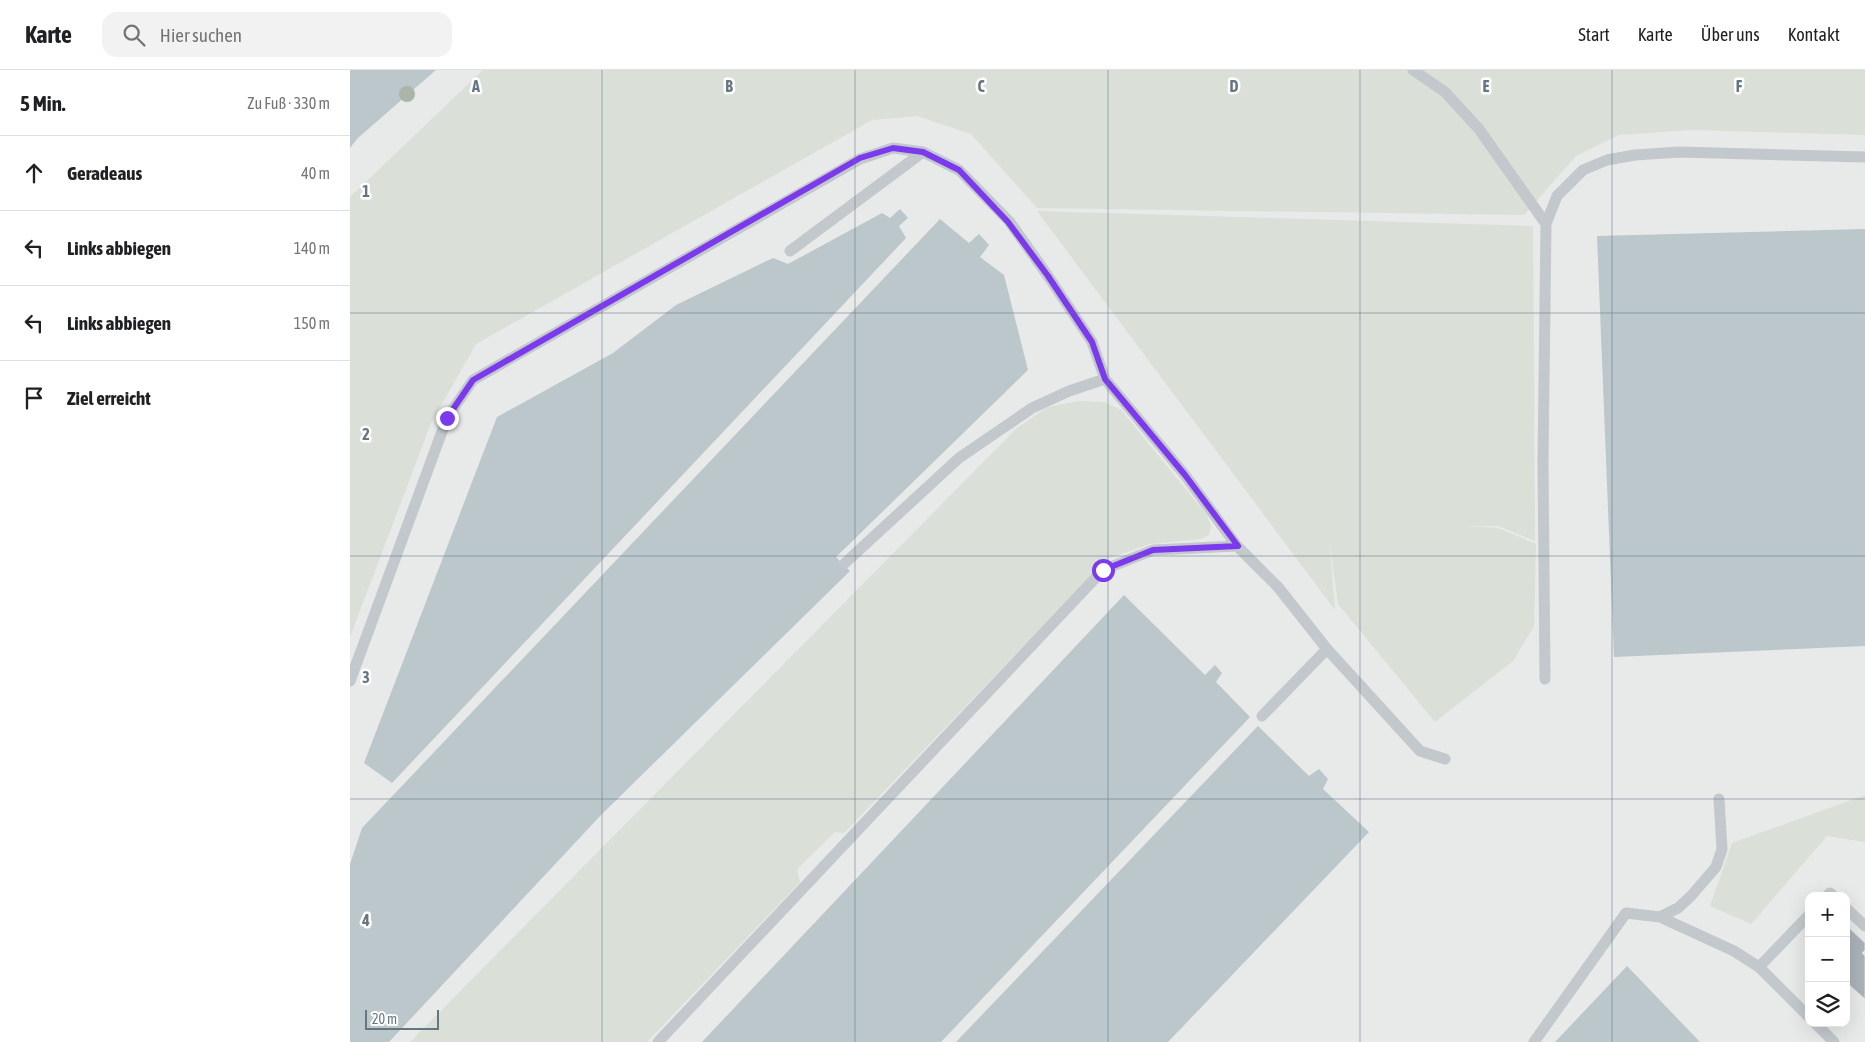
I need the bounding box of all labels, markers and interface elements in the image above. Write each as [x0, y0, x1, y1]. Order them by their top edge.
search box [102, 12, 452, 57]
text: Karte [25, 21, 72, 48]
icon: search [120, 21, 148, 49]
text: Hier suchen [160, 24, 242, 46]
text: Start [1578, 24, 1610, 45]
text: Karte [1638, 24, 1673, 45]
text: Über uns [1701, 24, 1760, 45]
text: Kontakt [1788, 24, 1840, 45]
text: A [471, 77, 480, 95]
text: B [725, 77, 733, 95]
text: C [977, 77, 985, 95]
text: D [1230, 77, 1239, 95]
text: E [1483, 77, 1490, 95]
text: F [1736, 77, 1743, 95]
text: 5 Min. [20, 91, 66, 115]
text: Zu Fuß · 330 m [247, 94, 330, 112]
icon: ahead [20, 159, 48, 187]
text: Geradeaus [67, 162, 142, 184]
text: 40 m [301, 164, 330, 182]
text: 1 [362, 182, 370, 200]
icon: left [20, 234, 48, 262]
text: Links abbiegen [67, 237, 171, 259]
text: 140 m [294, 239, 330, 257]
icon: left [20, 309, 48, 337]
text: Links abbiegen [67, 312, 171, 334]
text: 150 m [294, 314, 330, 332]
icon: arrive [20, 384, 48, 412]
text: Ziel erreicht [67, 387, 151, 409]
route end [436, 407, 459, 430]
text: 2 [362, 425, 370, 443]
route start [1092, 559, 1115, 582]
text: 3 [362, 668, 370, 686]
map controls [1805, 892, 1850, 1027]
button: + [1805, 892, 1850, 937]
text: 4 [361, 911, 370, 929]
button: − [1805, 937, 1850, 982]
button: layers [1805, 982, 1850, 1027]
scale bar [365, 1007, 439, 1030]
text: 20 m [372, 1011, 397, 1027]

